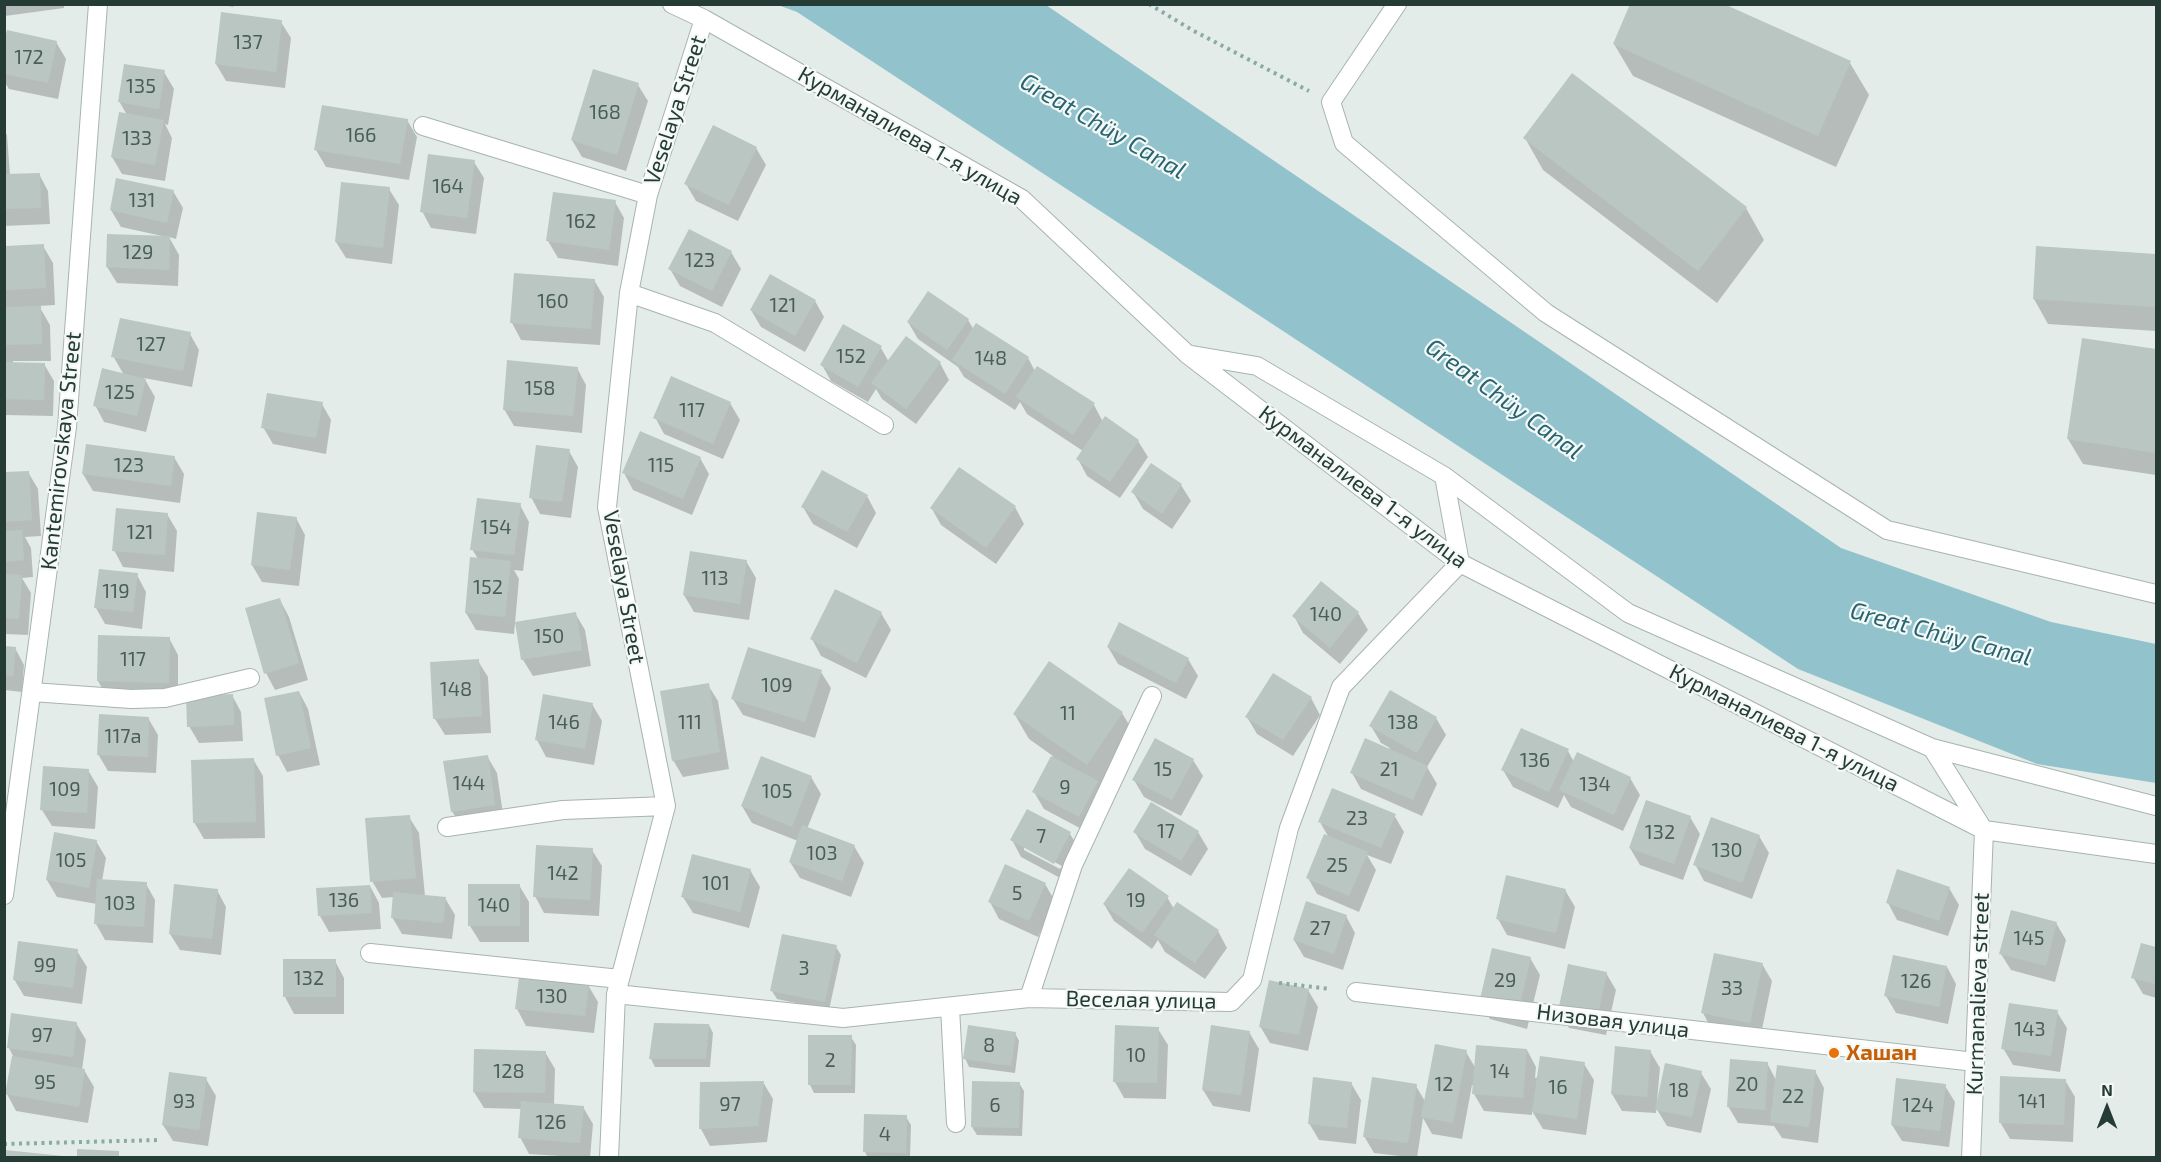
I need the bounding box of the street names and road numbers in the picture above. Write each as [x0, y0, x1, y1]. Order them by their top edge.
street label: Veselaya Street [638, 32, 712, 188]
street label: Курманалиева 1-я улица [793, 61, 1027, 211]
street label: Kantemirovskaya Street [35, 331, 87, 571]
street label: Курманалиева 1-я улица [1254, 400, 1472, 574]
street label: Veselaya Street [597, 508, 651, 666]
street label: Курманалиева 1-я улица [1665, 659, 1903, 797]
street label: Kurmanalieva street [1961, 892, 1995, 1096]
street label: Веселая улица [1065, 985, 1217, 1015]
street label: Низовая улица [1535, 999, 1691, 1043]

